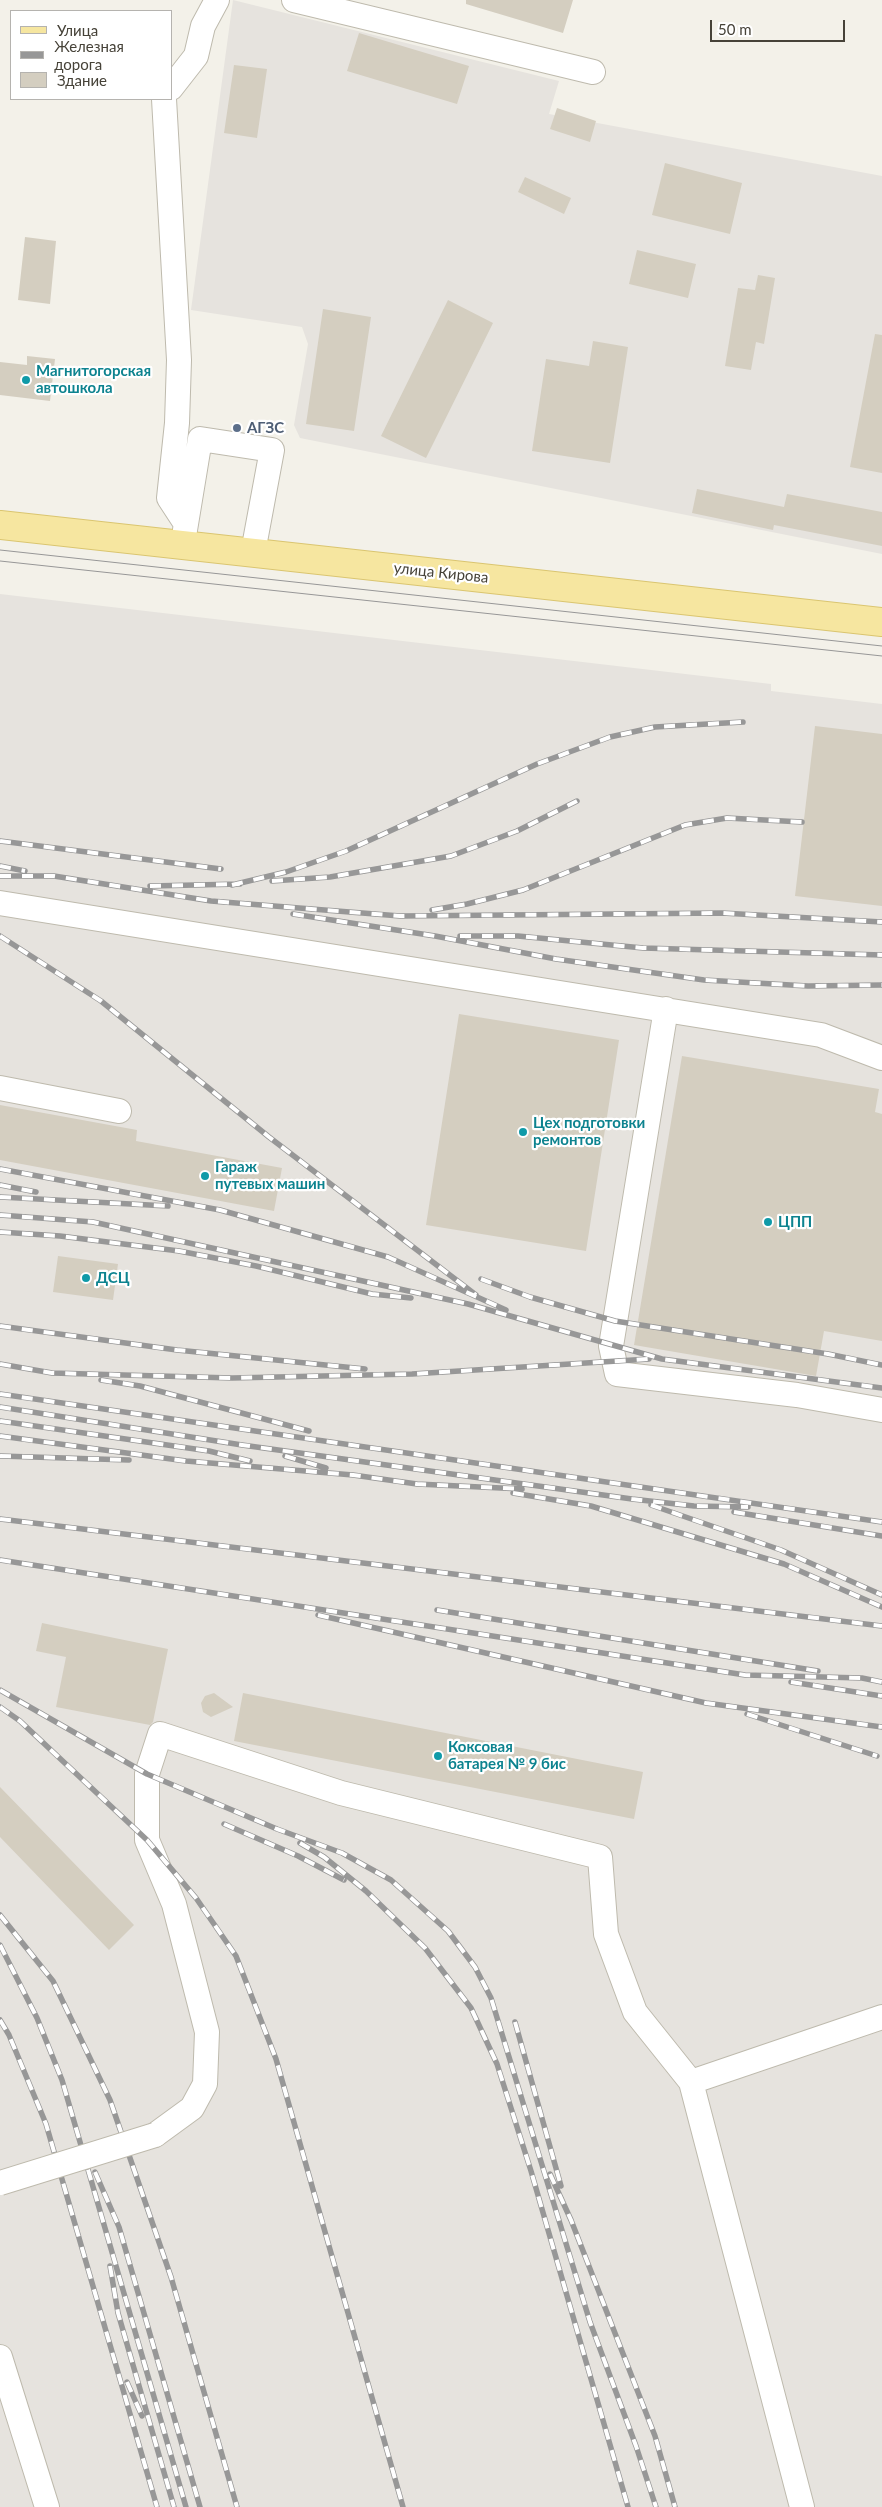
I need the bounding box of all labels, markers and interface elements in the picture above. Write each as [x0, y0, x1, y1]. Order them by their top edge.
legend [10, 10, 172, 100]
scale bar [712, 10, 847, 42]
text: 50 m [718, 20, 752, 38]
text: Улица [57, 21, 98, 39]
text: Железная дорога [54, 37, 124, 73]
text: Здание [57, 71, 107, 89]
place label: Магнитогорская автошкола [36, 362, 151, 397]
marker: Магнитогорская автошкола [20, 374, 32, 386]
place label: АГЗС [247, 419, 284, 437]
marker: АГЗС [231, 422, 243, 434]
street label: улица Кирова [393, 559, 489, 587]
place label: Цех подготовки ремонтов [533, 1114, 645, 1149]
marker: Цех подготовки ремонтов [517, 1126, 529, 1138]
place label: Гараж путевых машин [215, 1158, 325, 1193]
marker: Гараж путевых машин [199, 1170, 211, 1182]
place label: ЦПП [778, 1213, 812, 1231]
marker: ЦПП [762, 1216, 774, 1228]
place label: ДСЦ [96, 1269, 130, 1287]
marker: ДСЦ [80, 1272, 92, 1284]
place label: Коксовая батарея № 9 бис [448, 1738, 566, 1773]
marker: Коксовая батарея № 9 бис [432, 1750, 444, 1762]

